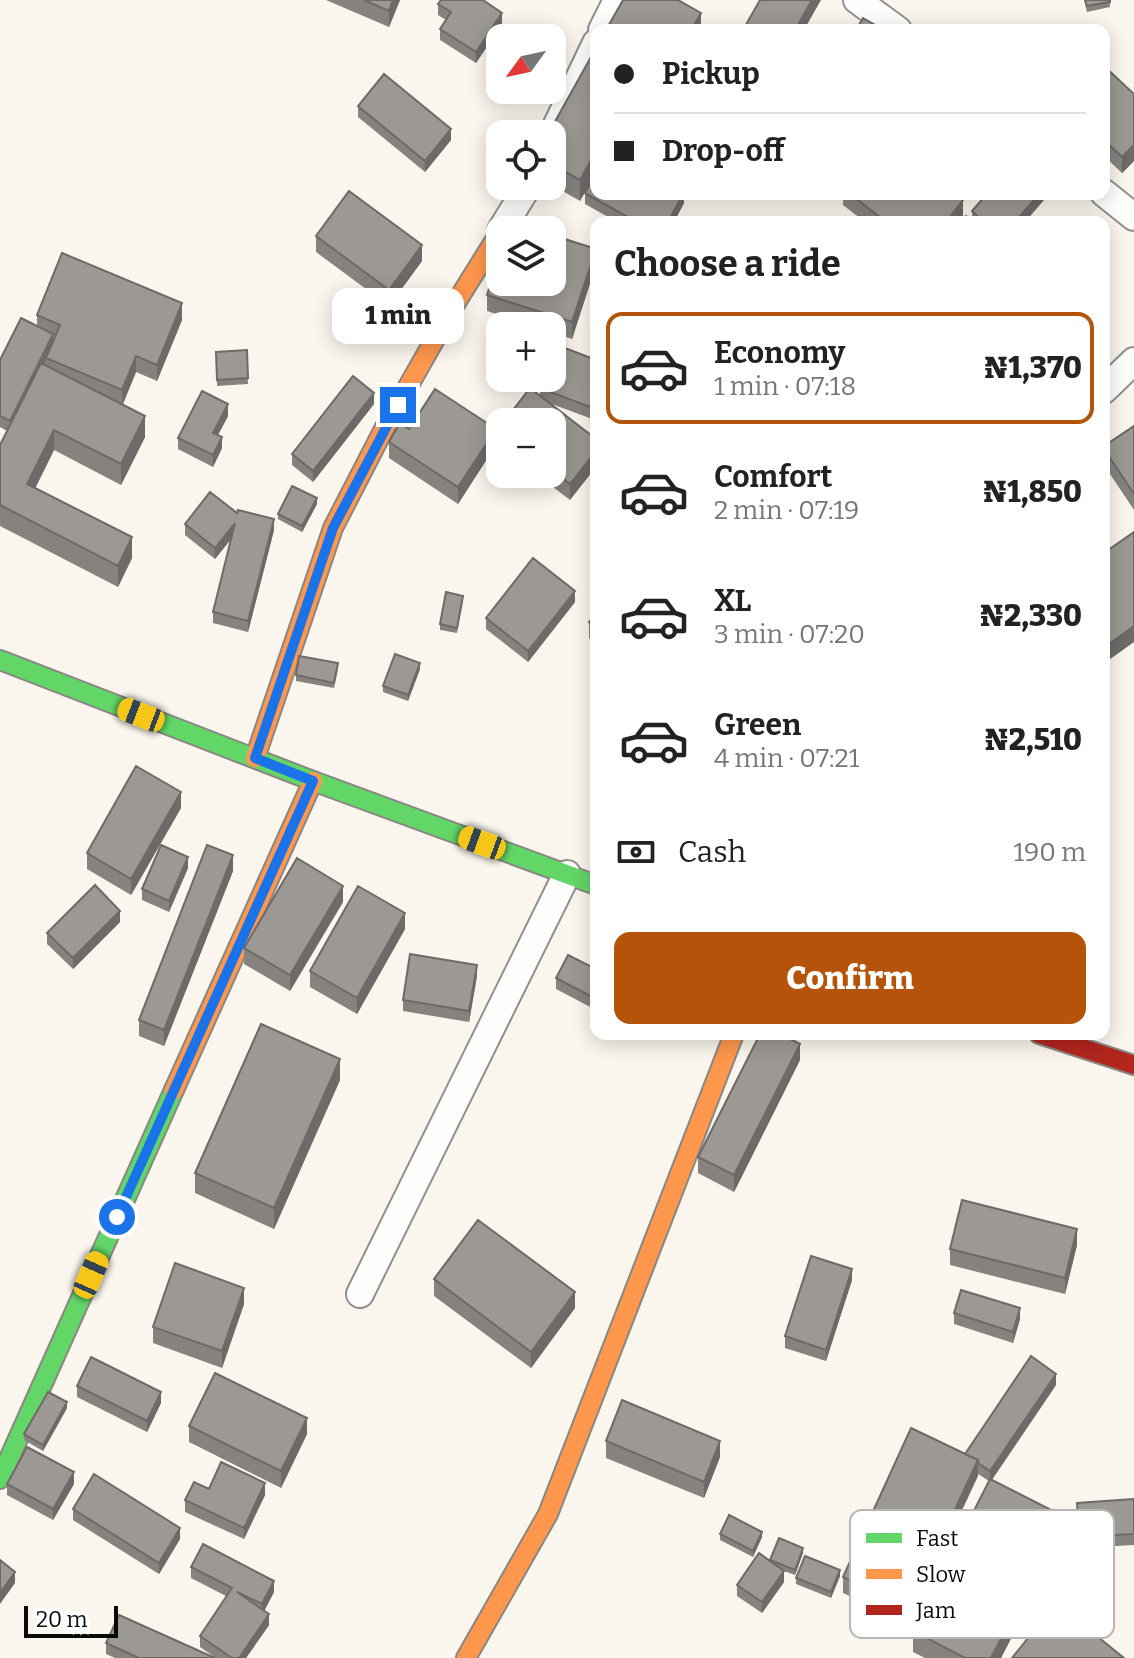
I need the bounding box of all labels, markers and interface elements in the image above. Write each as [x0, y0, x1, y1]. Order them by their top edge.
north arrow [486, 24, 566, 104]
map controls [486, 24, 566, 488]
text: Pickup [662, 56, 760, 92]
button: locate [486, 120, 566, 200]
text: Drop-off [662, 133, 784, 169]
button: layers [486, 216, 566, 296]
text: Choose a ride [614, 242, 841, 286]
callout: 1 min [332, 289, 464, 345]
text: 1 min [365, 300, 431, 331]
button: + [486, 312, 566, 392]
icon: car [618, 332, 690, 404]
text: Economy [714, 335, 845, 371]
text: ₦1,370 [983, 350, 1082, 386]
text: 1 min · 07:18 [714, 371, 856, 402]
route end [380, 387, 416, 423]
button: − [486, 408, 566, 488]
icon: car [618, 456, 690, 528]
text: Comfort [714, 459, 832, 495]
text: ₦1,850 [982, 474, 1082, 510]
text: 2 min · 07:19 [714, 495, 859, 526]
icon: car [618, 580, 690, 652]
text: XL [714, 583, 751, 619]
text: ₦2,330 [979, 598, 1082, 634]
text: 3 min · 07:20 [714, 619, 865, 650]
car [114, 695, 168, 735]
icon: car [618, 704, 690, 776]
text: Green [714, 707, 801, 743]
text: ₦2,510 [984, 722, 1082, 758]
text: 4 min · 07:21 [714, 743, 859, 774]
car [455, 824, 509, 862]
icon: cash [614, 830, 658, 874]
text: Cash [678, 834, 746, 870]
text: 190 m [1014, 837, 1086, 868]
button: Confirm [614, 932, 1086, 1024]
route start [99, 1199, 135, 1235]
car [70, 1248, 112, 1302]
legend [850, 1510, 1114, 1638]
text: Fast [916, 1525, 958, 1552]
text: Slow [916, 1561, 966, 1588]
text: Jam [915, 1597, 956, 1624]
scale bar [24, 1602, 118, 1638]
text: 20 m [36, 1606, 87, 1633]

